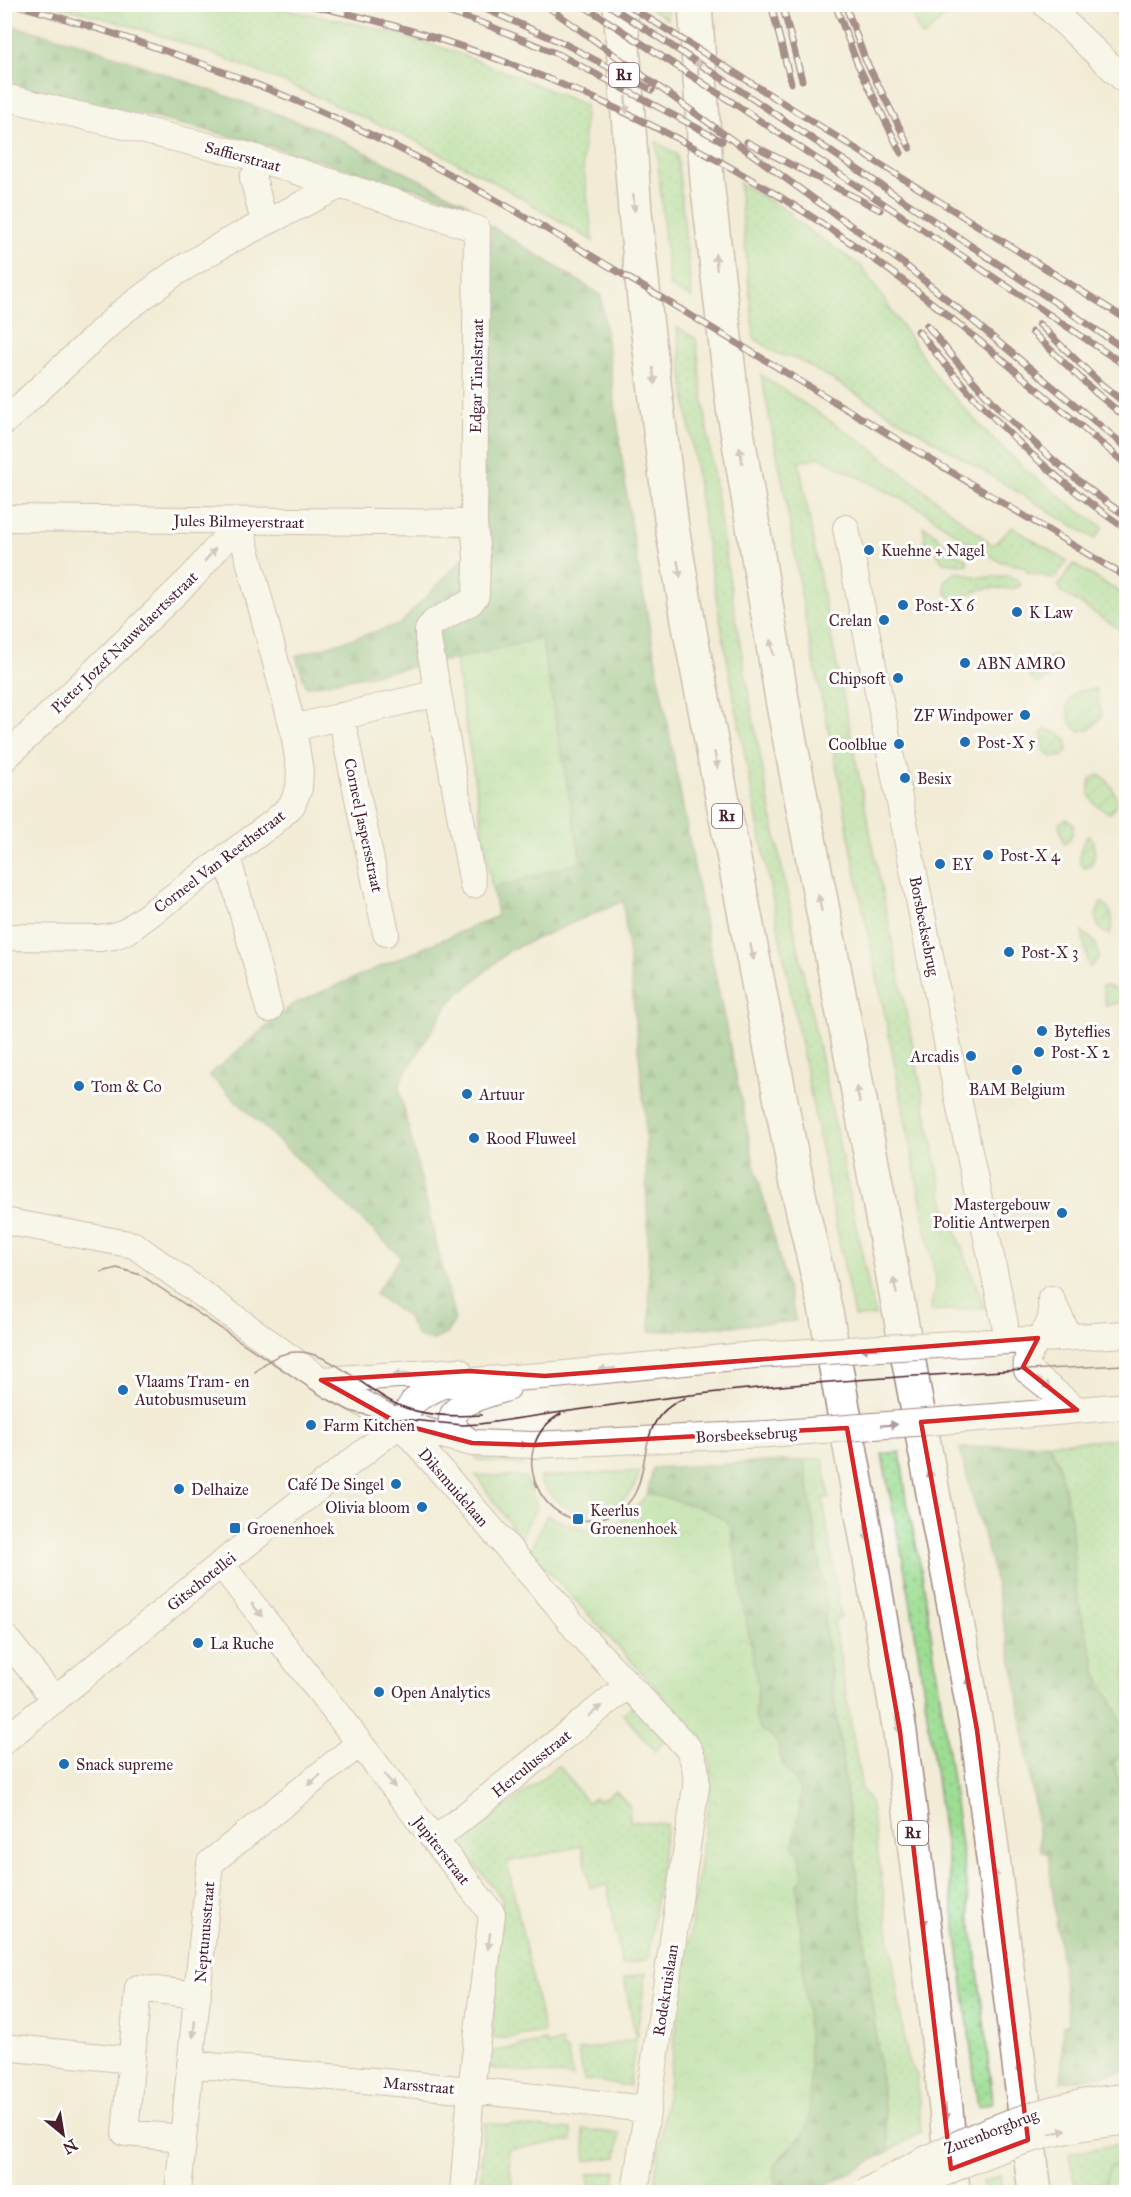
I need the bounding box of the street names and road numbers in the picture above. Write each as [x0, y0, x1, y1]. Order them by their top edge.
road number: R1 [609, 63, 639, 87]
street label: Saffierstraat [203, 137, 283, 176]
street label: Edgar Tinelstraat [466, 318, 488, 434]
street label: Jules Bilmeyerstraat [171, 511, 305, 533]
street label: Pieter Jozef Nauwelaertsstraat [47, 567, 203, 718]
street label: Corneel Jaspersstraat [339, 756, 387, 894]
road number: R1 [712, 804, 742, 828]
street label: Corneel Van Reethstraat [150, 806, 289, 917]
street label: Borsbeeksebrug [905, 875, 944, 978]
street label: Borsbeeksebrug [695, 1422, 798, 1448]
street label: Diksmuidelaan [414, 1444, 493, 1531]
street label: Gitschotellei [163, 1547, 240, 1615]
street label: Herculusstraat [488, 1725, 575, 1801]
street label: Jupiterstraat [407, 1811, 475, 1889]
road number: R1 [898, 1821, 928, 1845]
street label: Neptunusstraat [191, 1880, 218, 1984]
street label: Rodekruislaan [649, 1942, 682, 2037]
street label: Marsstraat [382, 2073, 456, 2098]
street label: Zurenborgbrug [942, 2105, 1042, 2159]

